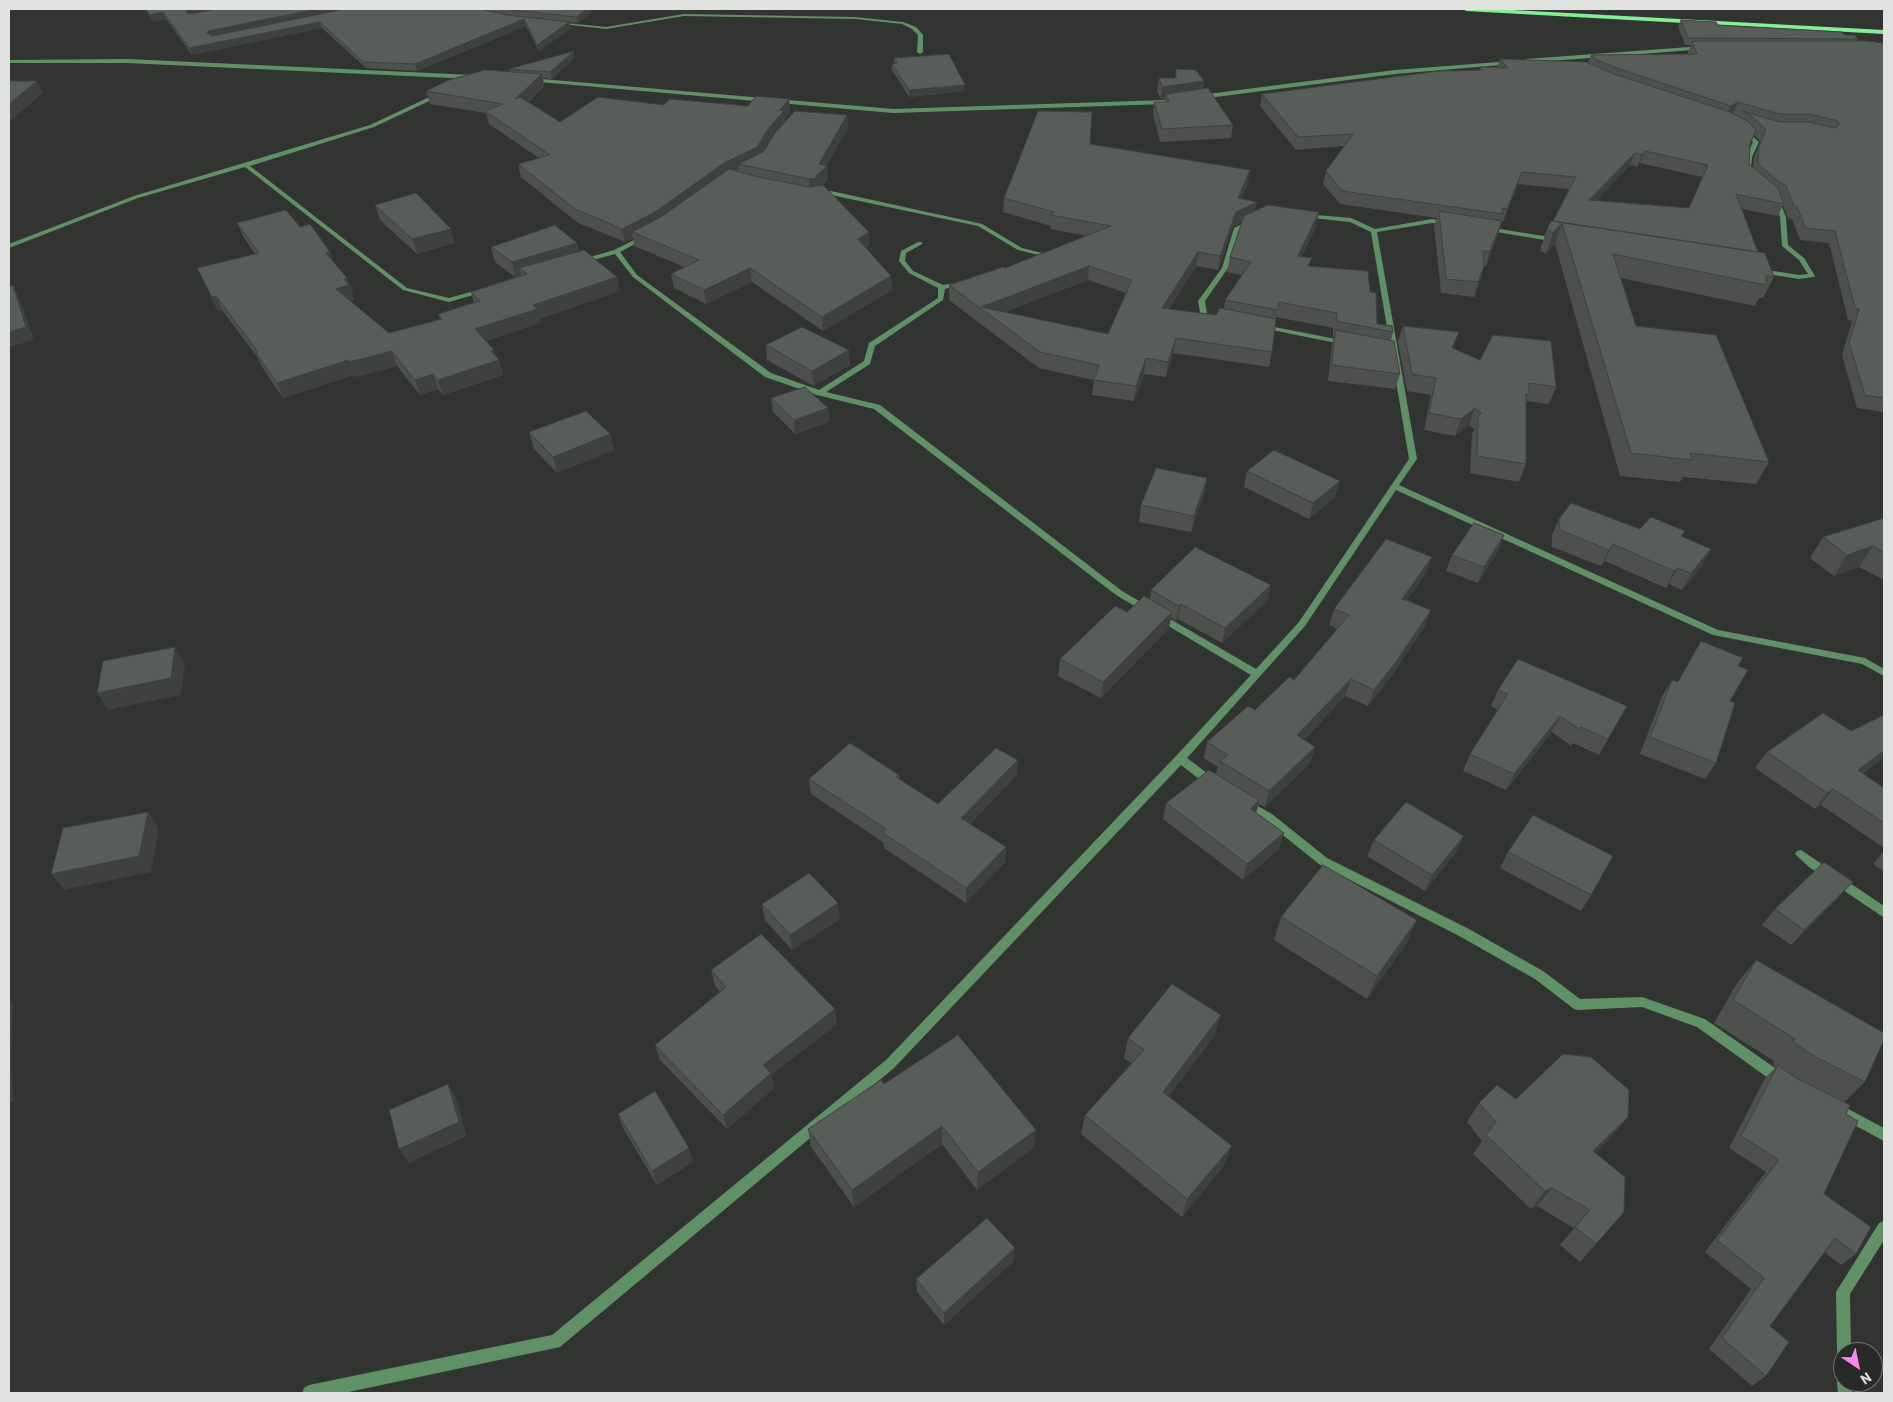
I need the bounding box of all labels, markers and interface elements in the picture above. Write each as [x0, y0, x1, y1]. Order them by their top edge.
north arrow [1833, 1342, 1883, 1392]
text: N [1857, 1369, 1875, 1389]

